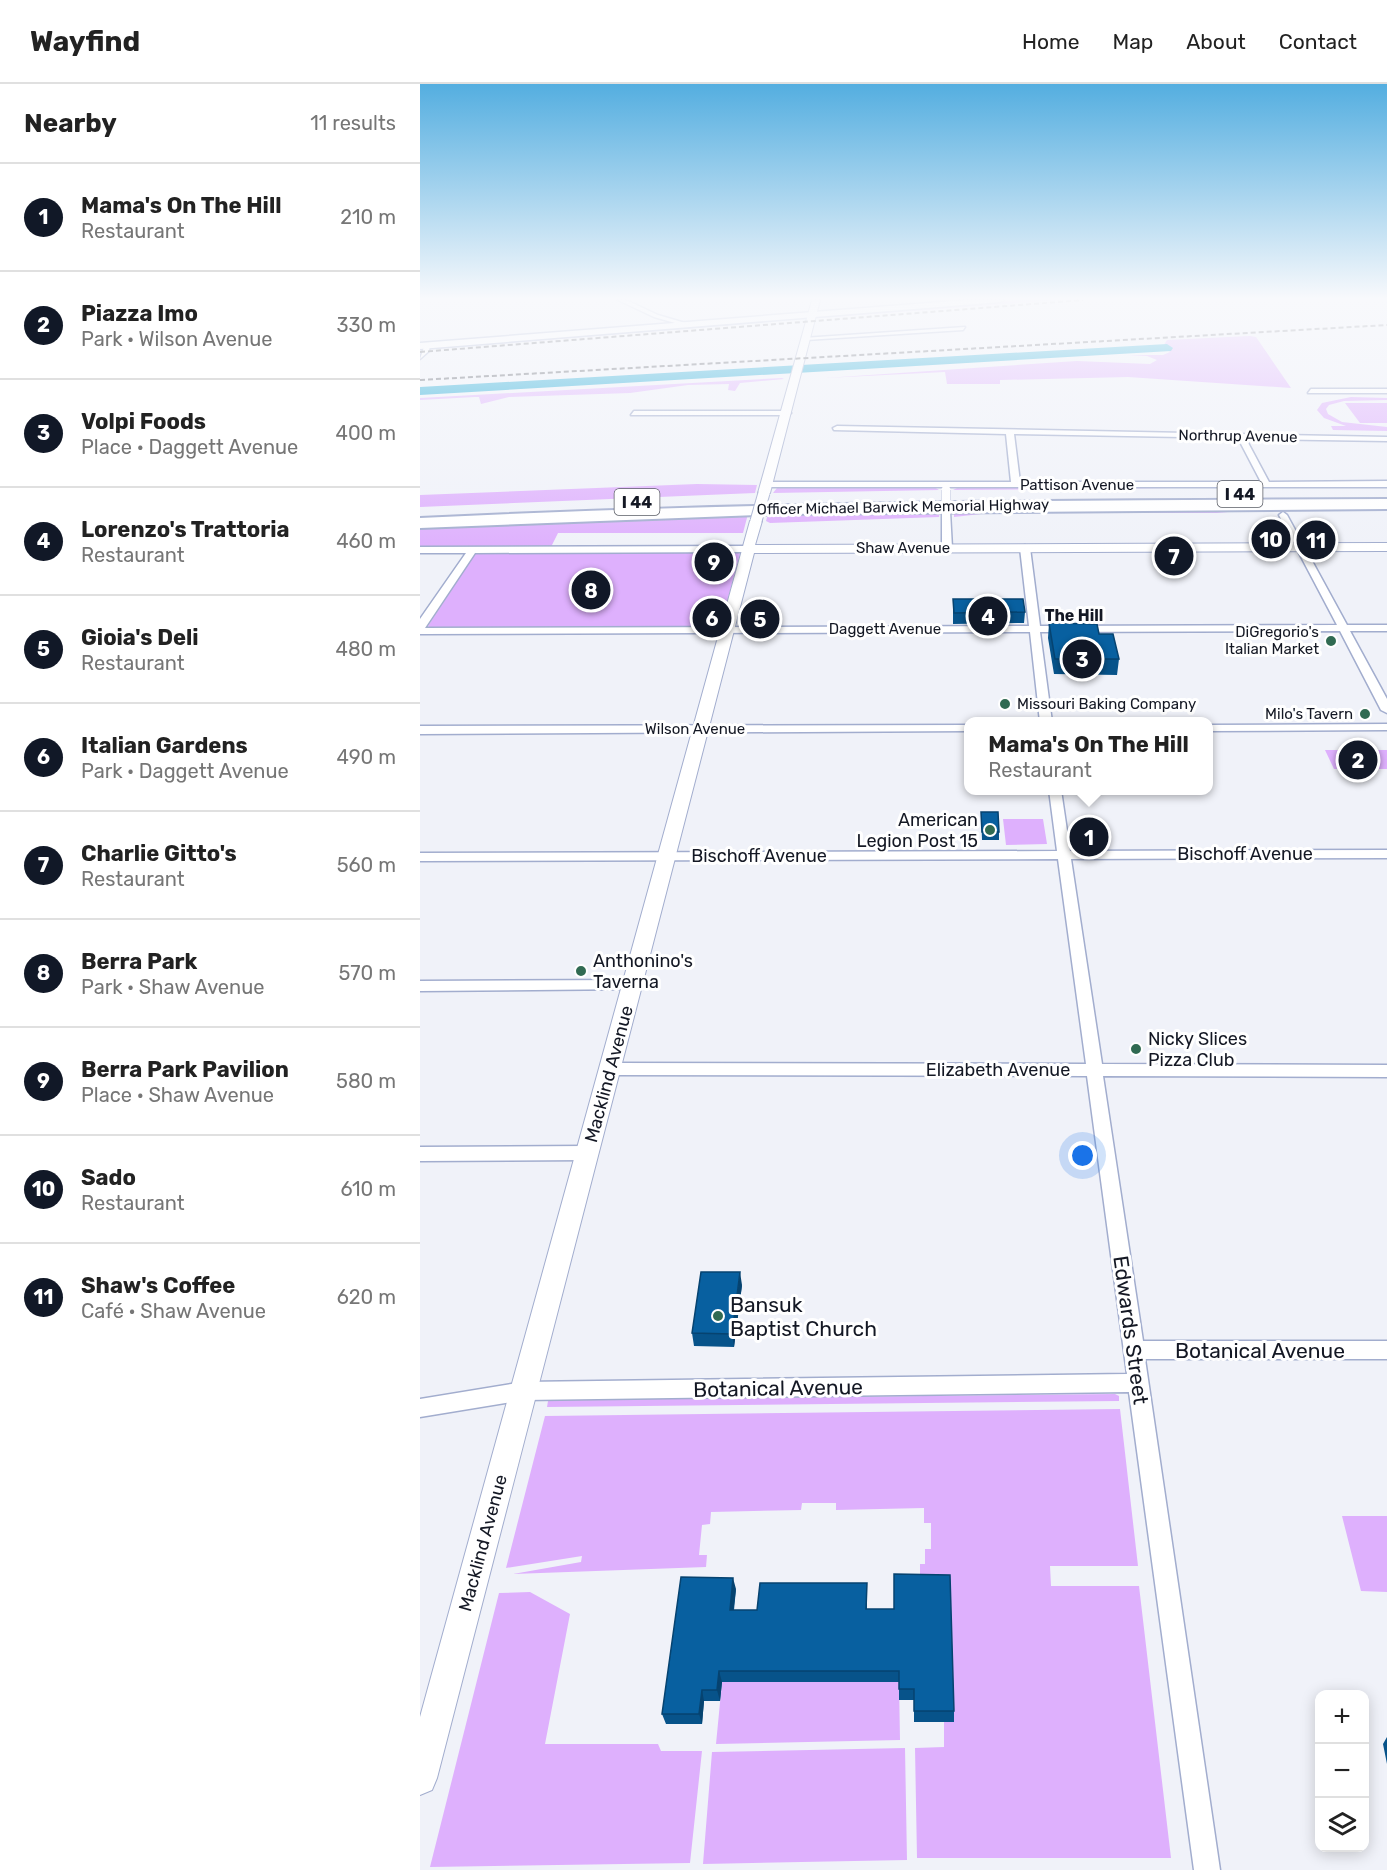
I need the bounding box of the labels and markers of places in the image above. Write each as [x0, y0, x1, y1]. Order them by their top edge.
pin: 10 [1252, 516, 1290, 562]
pin: 11 [1296, 518, 1336, 562]
pin: 7 [1154, 534, 1194, 578]
pin: 9 [694, 540, 734, 584]
pin: 8 [572, 568, 610, 612]
pin: 4 [968, 594, 1008, 638]
pin: 6 [692, 596, 732, 640]
pin: 5 [740, 596, 780, 642]
place label: DiGregorio's Italian Market [1225, 623, 1319, 658]
marker: DiGregorio's Italian Market [1324, 634, 1338, 648]
pin: 3 [1062, 636, 1102, 682]
place label: Missouri Baking Company [1017, 695, 1196, 713]
marker: Missouri Baking Company [998, 697, 1012, 711]
place label: Milo's Tavern [1265, 705, 1353, 723]
marker: Milo's Tavern [1358, 707, 1372, 721]
pin: 2 [1338, 738, 1378, 782]
place label: American Legion Post 15 [856, 809, 978, 852]
pin: 1 [1070, 814, 1108, 860]
marker: American Legion Post 15 [983, 823, 997, 837]
place label: Anthonino's Taverna [593, 950, 693, 993]
marker: Anthonino's Taverna [574, 964, 588, 978]
place label: Nicky Slices Pizza Club [1148, 1028, 1247, 1071]
marker: Nicky Slices Pizza Club [1129, 1042, 1143, 1056]
place label: Bansuk Baptist Church [730, 1292, 877, 1341]
marker: Bansuk Baptist Church [711, 1309, 725, 1323]

